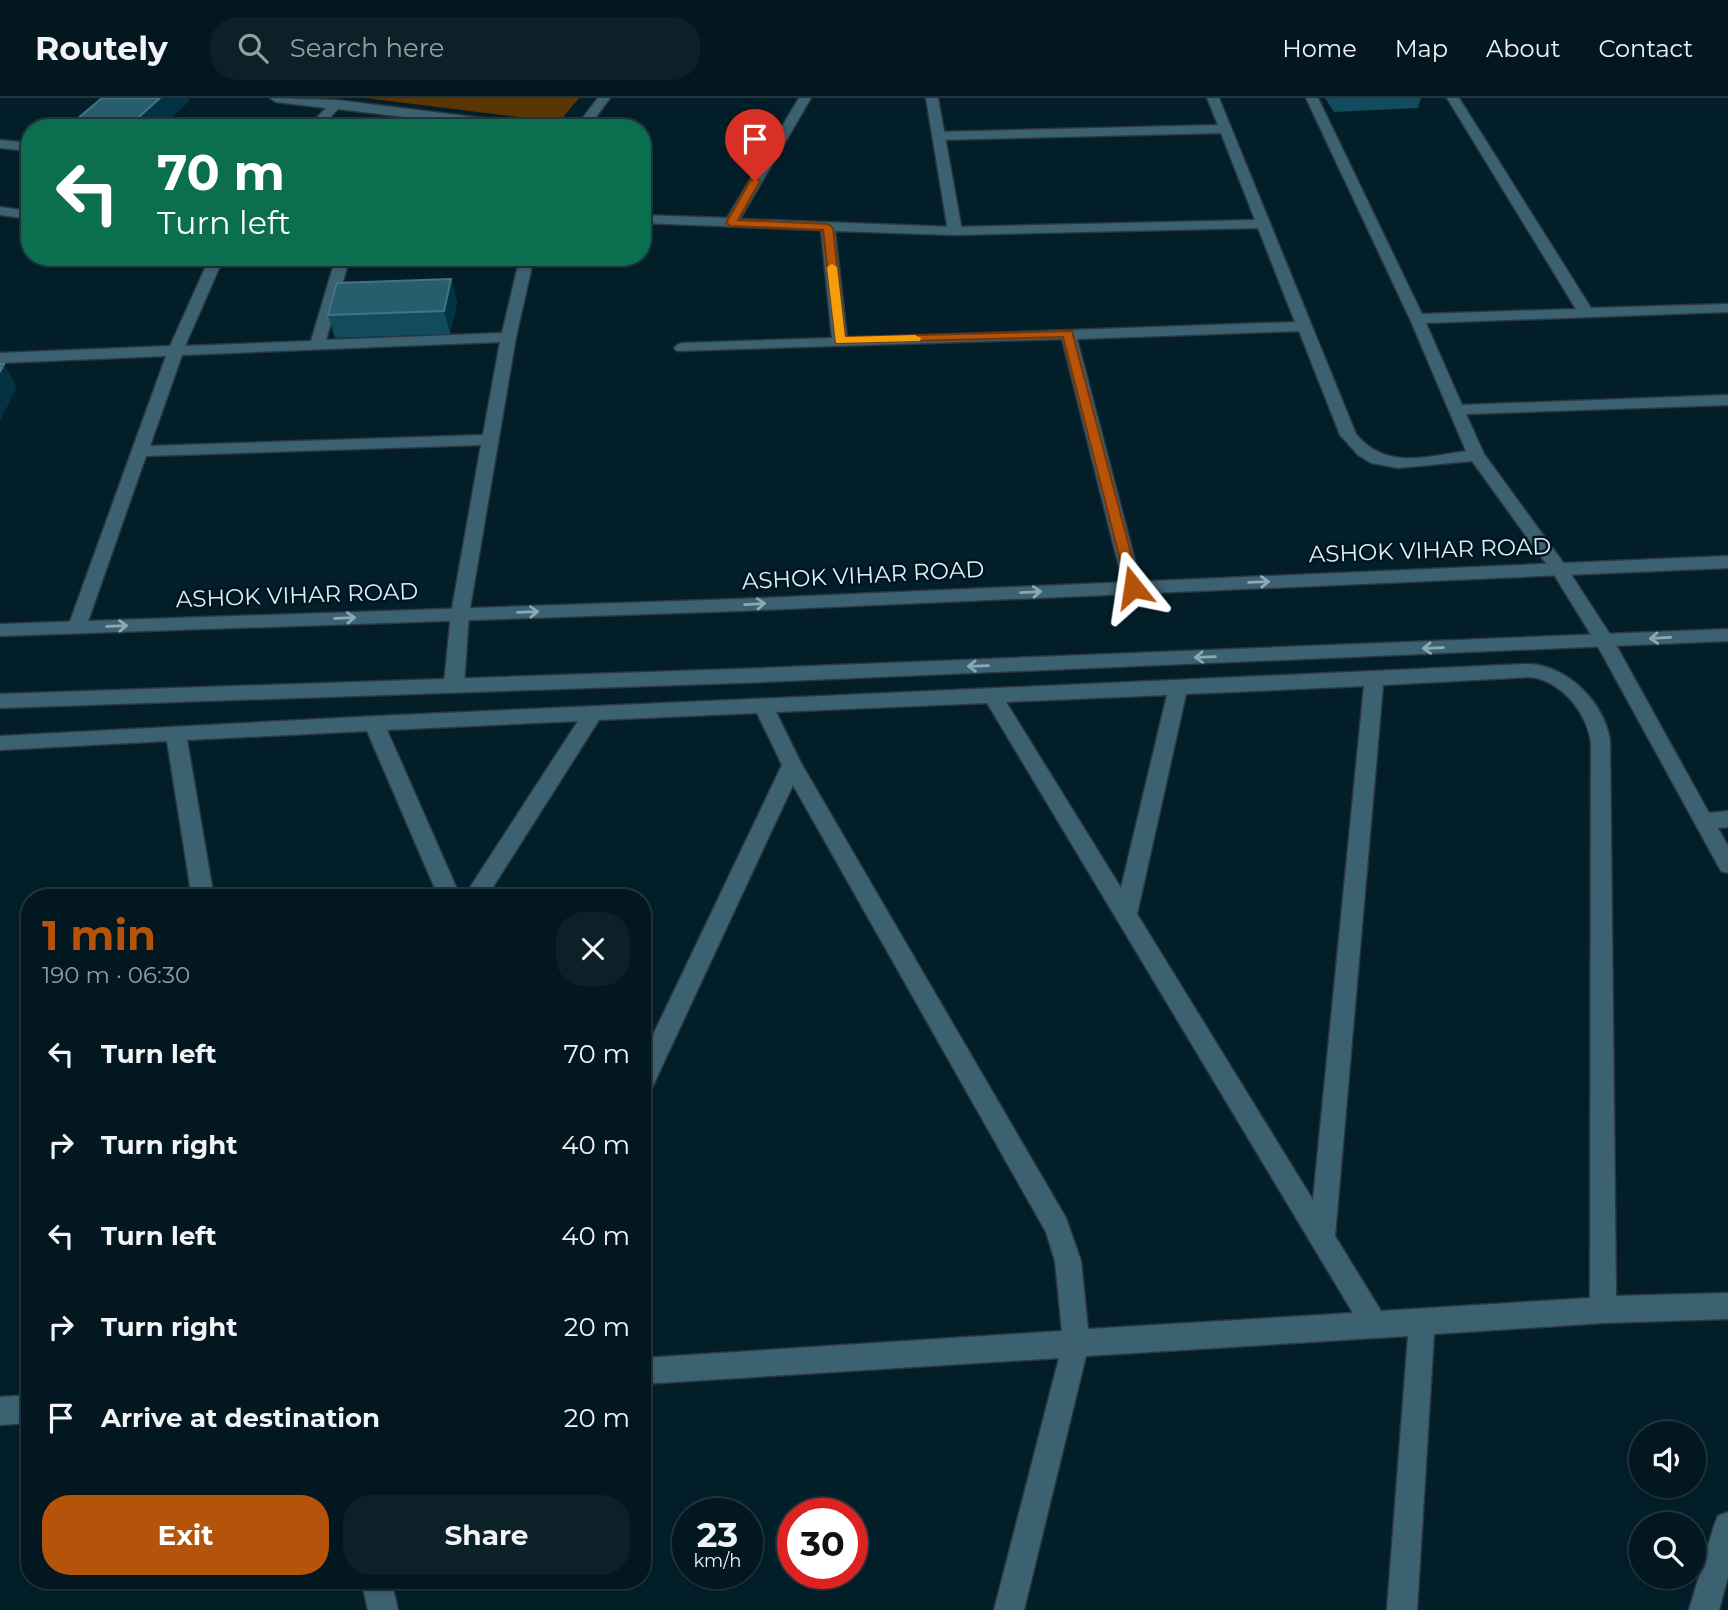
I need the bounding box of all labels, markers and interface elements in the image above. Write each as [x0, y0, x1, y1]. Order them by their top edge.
search box [210, 17, 700, 80]
text: Routely [35, 28, 168, 68]
icon: search [234, 29, 272, 67]
text: Search here [290, 32, 445, 64]
text: Home [1282, 34, 1357, 63]
text: Map [1395, 34, 1448, 63]
text: About [1486, 34, 1560, 63]
text: Contact [1598, 34, 1693, 63]
pin [725, 109, 785, 181]
icon: arrive [736, 120, 774, 158]
text: 70 m [157, 143, 285, 202]
icon: left [42, 147, 133, 238]
text: Turn left [157, 203, 291, 242]
street label: ASHOK VIHAR ROAD [1308, 532, 1552, 568]
position arrow [1096, 550, 1170, 624]
street label: ASHOK VIHAR ROAD [741, 555, 985, 595]
one-way arrow [1247, 575, 1270, 588]
street label: ASHOK VIHAR ROAD [175, 577, 419, 613]
one-way arrow [1020, 585, 1043, 598]
one-way arrow [743, 598, 766, 611]
one-way arrow [516, 605, 539, 619]
one-way arrow [333, 612, 356, 625]
one-way arrow [105, 619, 128, 632]
one-way arrow [1649, 632, 1672, 645]
one-way arrow [1421, 642, 1444, 655]
one-way arrow [1194, 651, 1217, 664]
one-way arrow [967, 660, 990, 673]
text: 1 min [42, 909, 156, 961]
button: close [556, 912, 630, 986]
text: 190 m · 06:30 [42, 961, 190, 989]
icon: left [42, 1035, 80, 1073]
text: Turn left [101, 1038, 217, 1070]
text: 70 m [564, 1038, 630, 1070]
icon: right [42, 1126, 80, 1164]
text: Turn right [101, 1129, 237, 1161]
text: 40 m [561, 1129, 630, 1161]
icon: left [42, 1217, 80, 1255]
text: Turn left [101, 1220, 217, 1252]
text: 40 m [561, 1220, 630, 1252]
icon: right [42, 1308, 80, 1346]
text: Turn right [101, 1311, 237, 1343]
text: 20 m [564, 1311, 630, 1343]
icon: arrive [42, 1399, 80, 1437]
text: Arrive at destination [101, 1402, 380, 1434]
text: 20 m [564, 1402, 630, 1434]
map controls [1629, 1421, 1706, 1589]
button: sound [1629, 1421, 1706, 1498]
button: Exit [42, 1495, 329, 1575]
button: Share [343, 1495, 630, 1575]
speed limit sign: 30 [777, 1498, 868, 1589]
button: search [1629, 1512, 1706, 1589]
text: 23 [697, 1513, 738, 1556]
text: km/h [693, 1550, 742, 1572]

